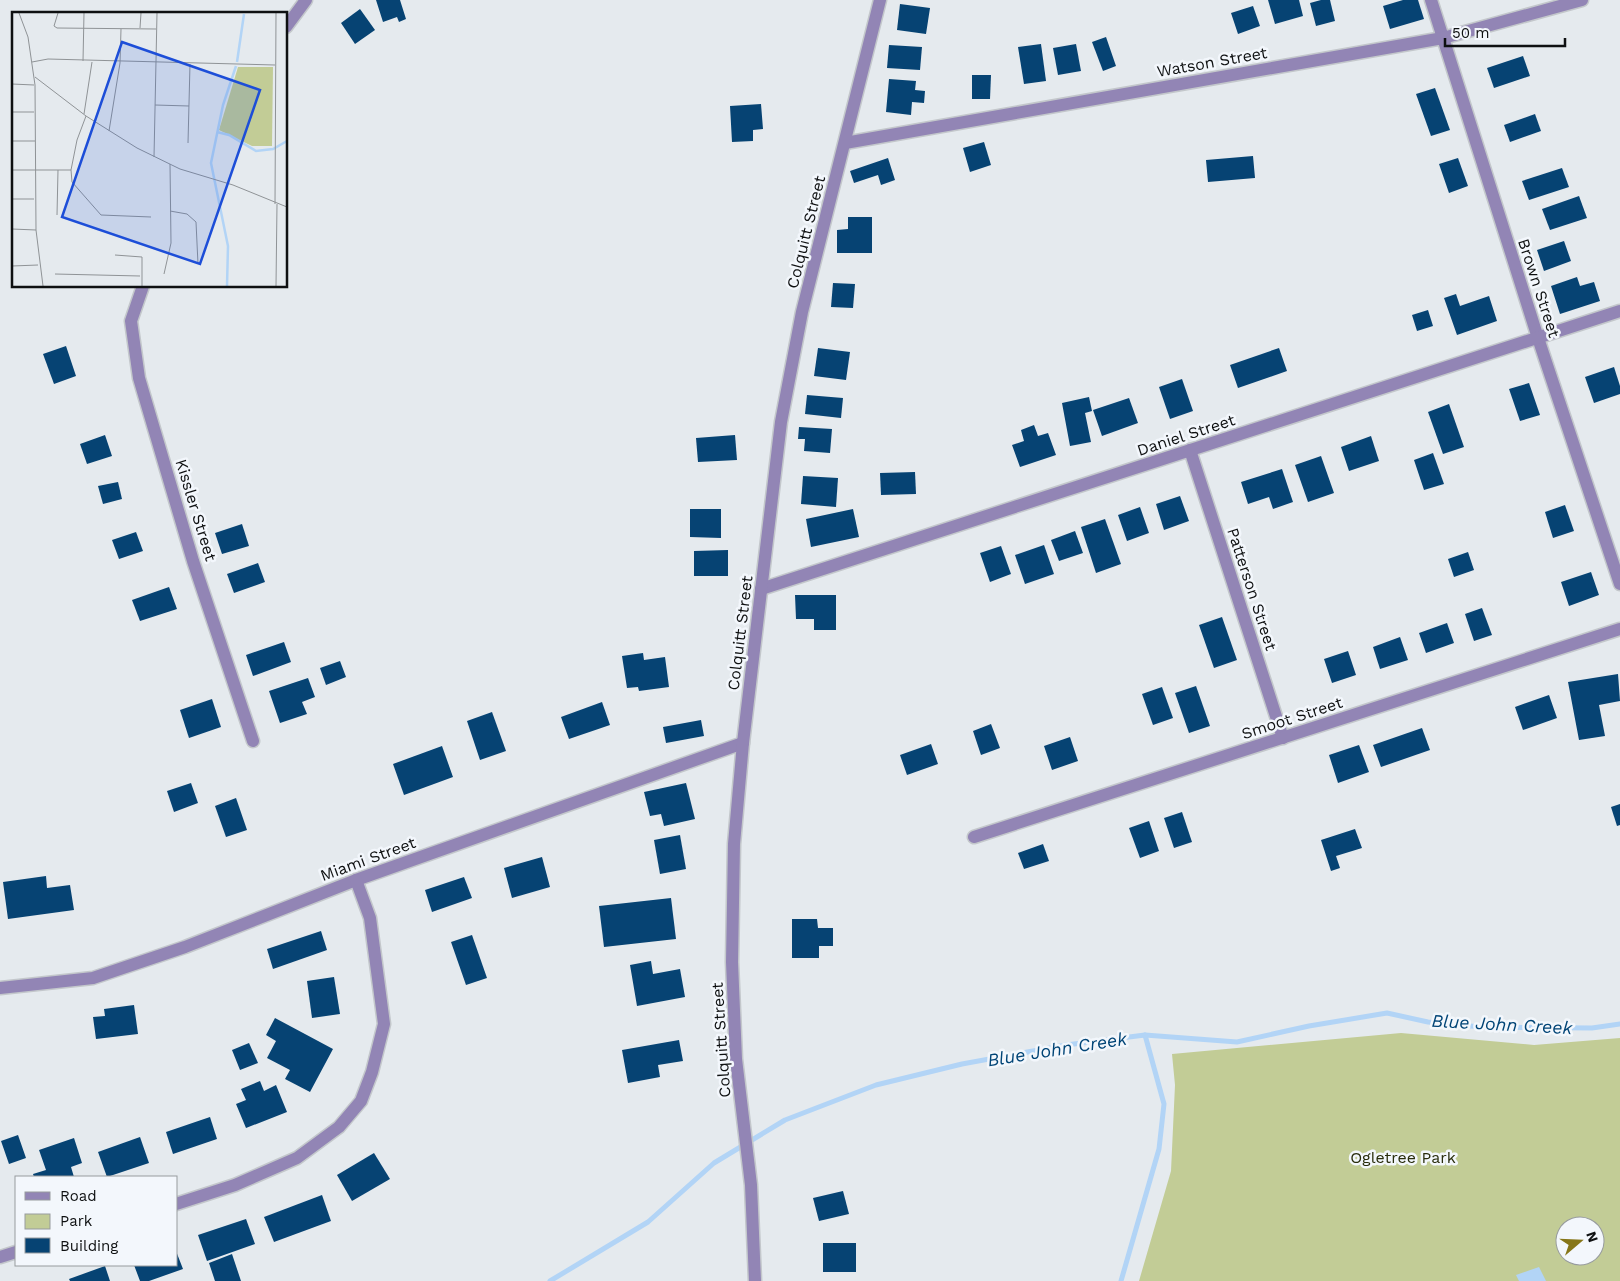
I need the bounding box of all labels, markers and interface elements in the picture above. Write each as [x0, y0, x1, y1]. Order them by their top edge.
inset map [12, 12, 288, 288]
scale bar [1445, 15, 1565, 47]
text: 50 m [1452, 24, 1489, 42]
street label: Watson Street [1155, 43, 1269, 81]
street label: Colquitt Street [783, 173, 829, 290]
street label: Brown Street [1514, 236, 1564, 340]
street label: Daniel Street [1135, 410, 1238, 460]
street label: Kissler Street [171, 457, 221, 564]
street label: Patterson Street [1223, 525, 1281, 653]
street label: Colquitt Street [724, 574, 757, 692]
street label: Smoot Street [1239, 693, 1345, 743]
street label: Miami Street [318, 833, 419, 885]
street label: Colquitt Street [707, 981, 735, 1098]
water label: Blue John Creek [1431, 1010, 1574, 1038]
water label: Blue John Creek [986, 1027, 1129, 1070]
park label: Ogletree Park [1350, 1148, 1456, 1167]
legend [15, 1176, 178, 1266]
text: Road [60, 1187, 97, 1205]
text: Park [60, 1212, 93, 1230]
north arrow [1555, 1216, 1605, 1266]
text: N [1583, 1229, 1602, 1244]
text: Building [60, 1237, 118, 1255]

